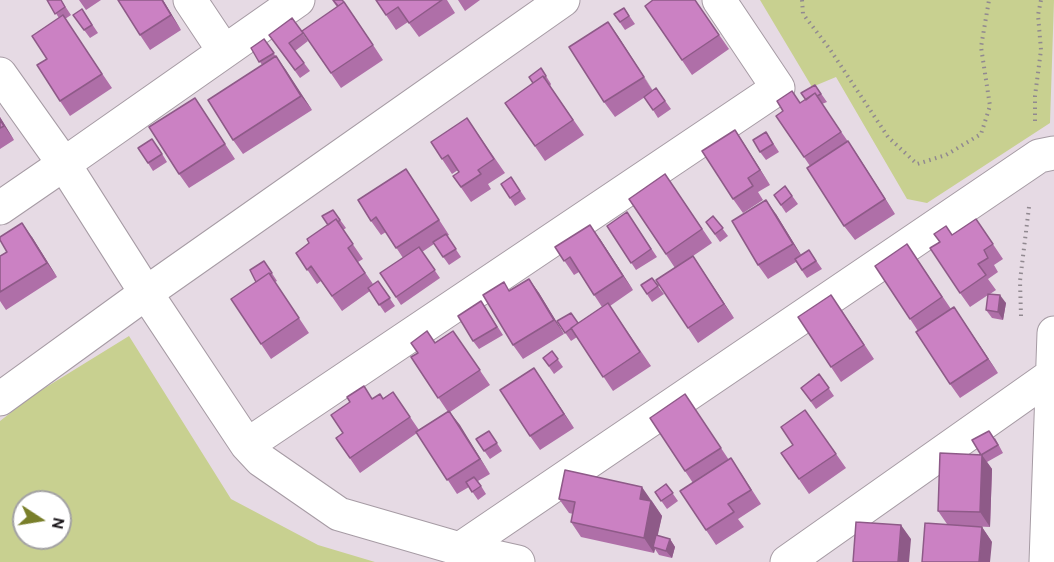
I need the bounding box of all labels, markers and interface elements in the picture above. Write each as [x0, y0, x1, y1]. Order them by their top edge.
north arrow [12, 490, 72, 550]
text: N [48, 516, 69, 531]

